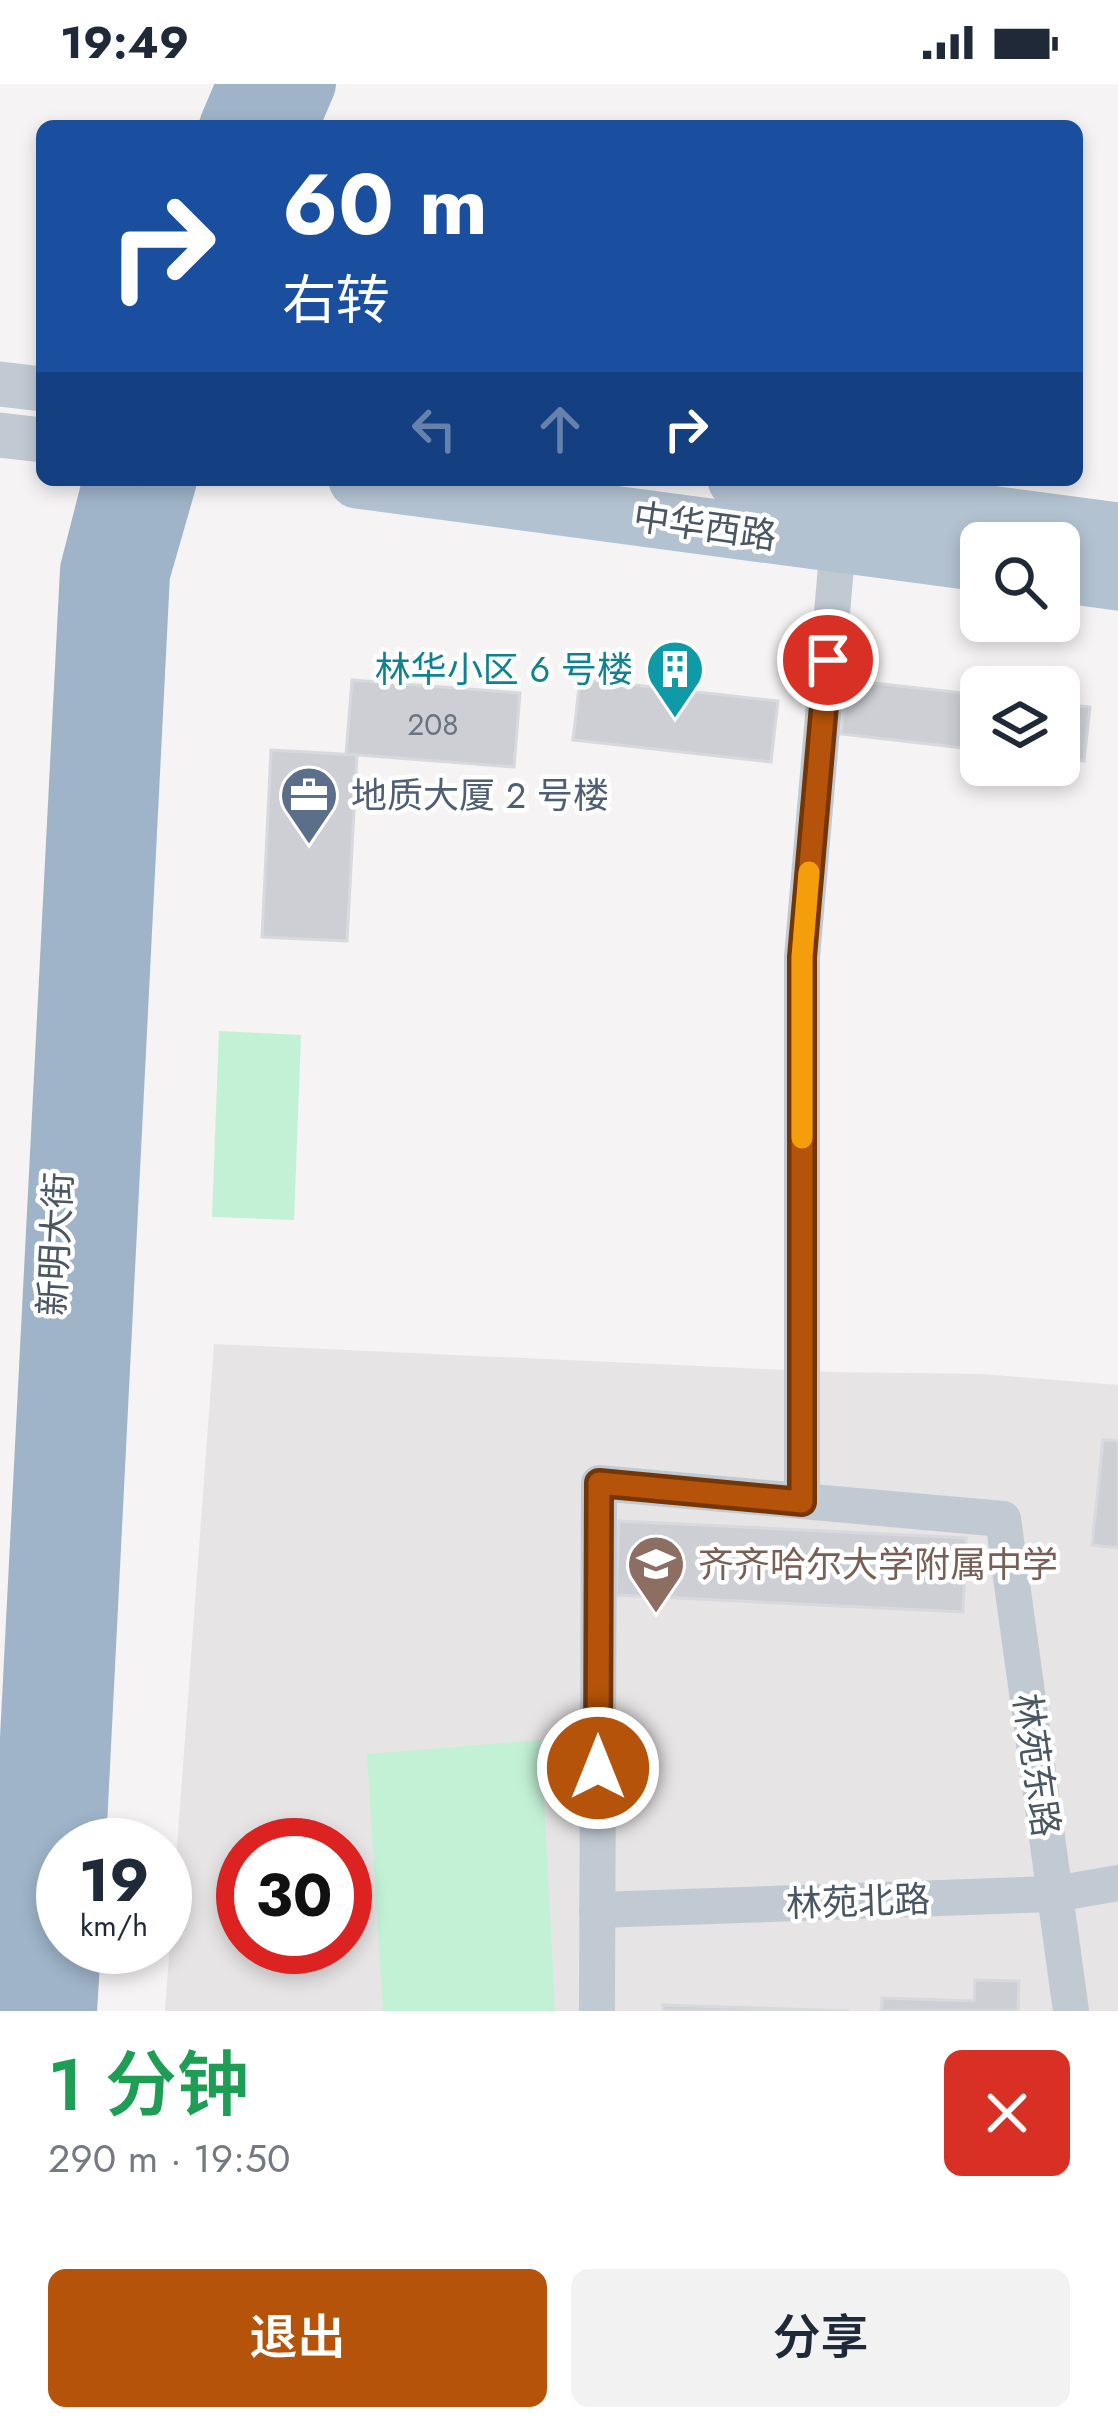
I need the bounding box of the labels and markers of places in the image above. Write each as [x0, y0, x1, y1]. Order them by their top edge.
pin [777, 609, 879, 711]
building icon: 林华小区 6 号楼 [644, 638, 706, 720]
place label: 林华小区 6 号楼 [375, 643, 633, 695]
office icon: 地质大厦 2 号楼 [278, 764, 340, 846]
place label: 地质大厦 2 号楼 [351, 769, 609, 821]
school or university icon: 齐齐哈尔大学附属中学 [625, 1533, 687, 1615]
place label: 齐齐哈尔大学附属中学 [698, 1538, 1058, 1590]

